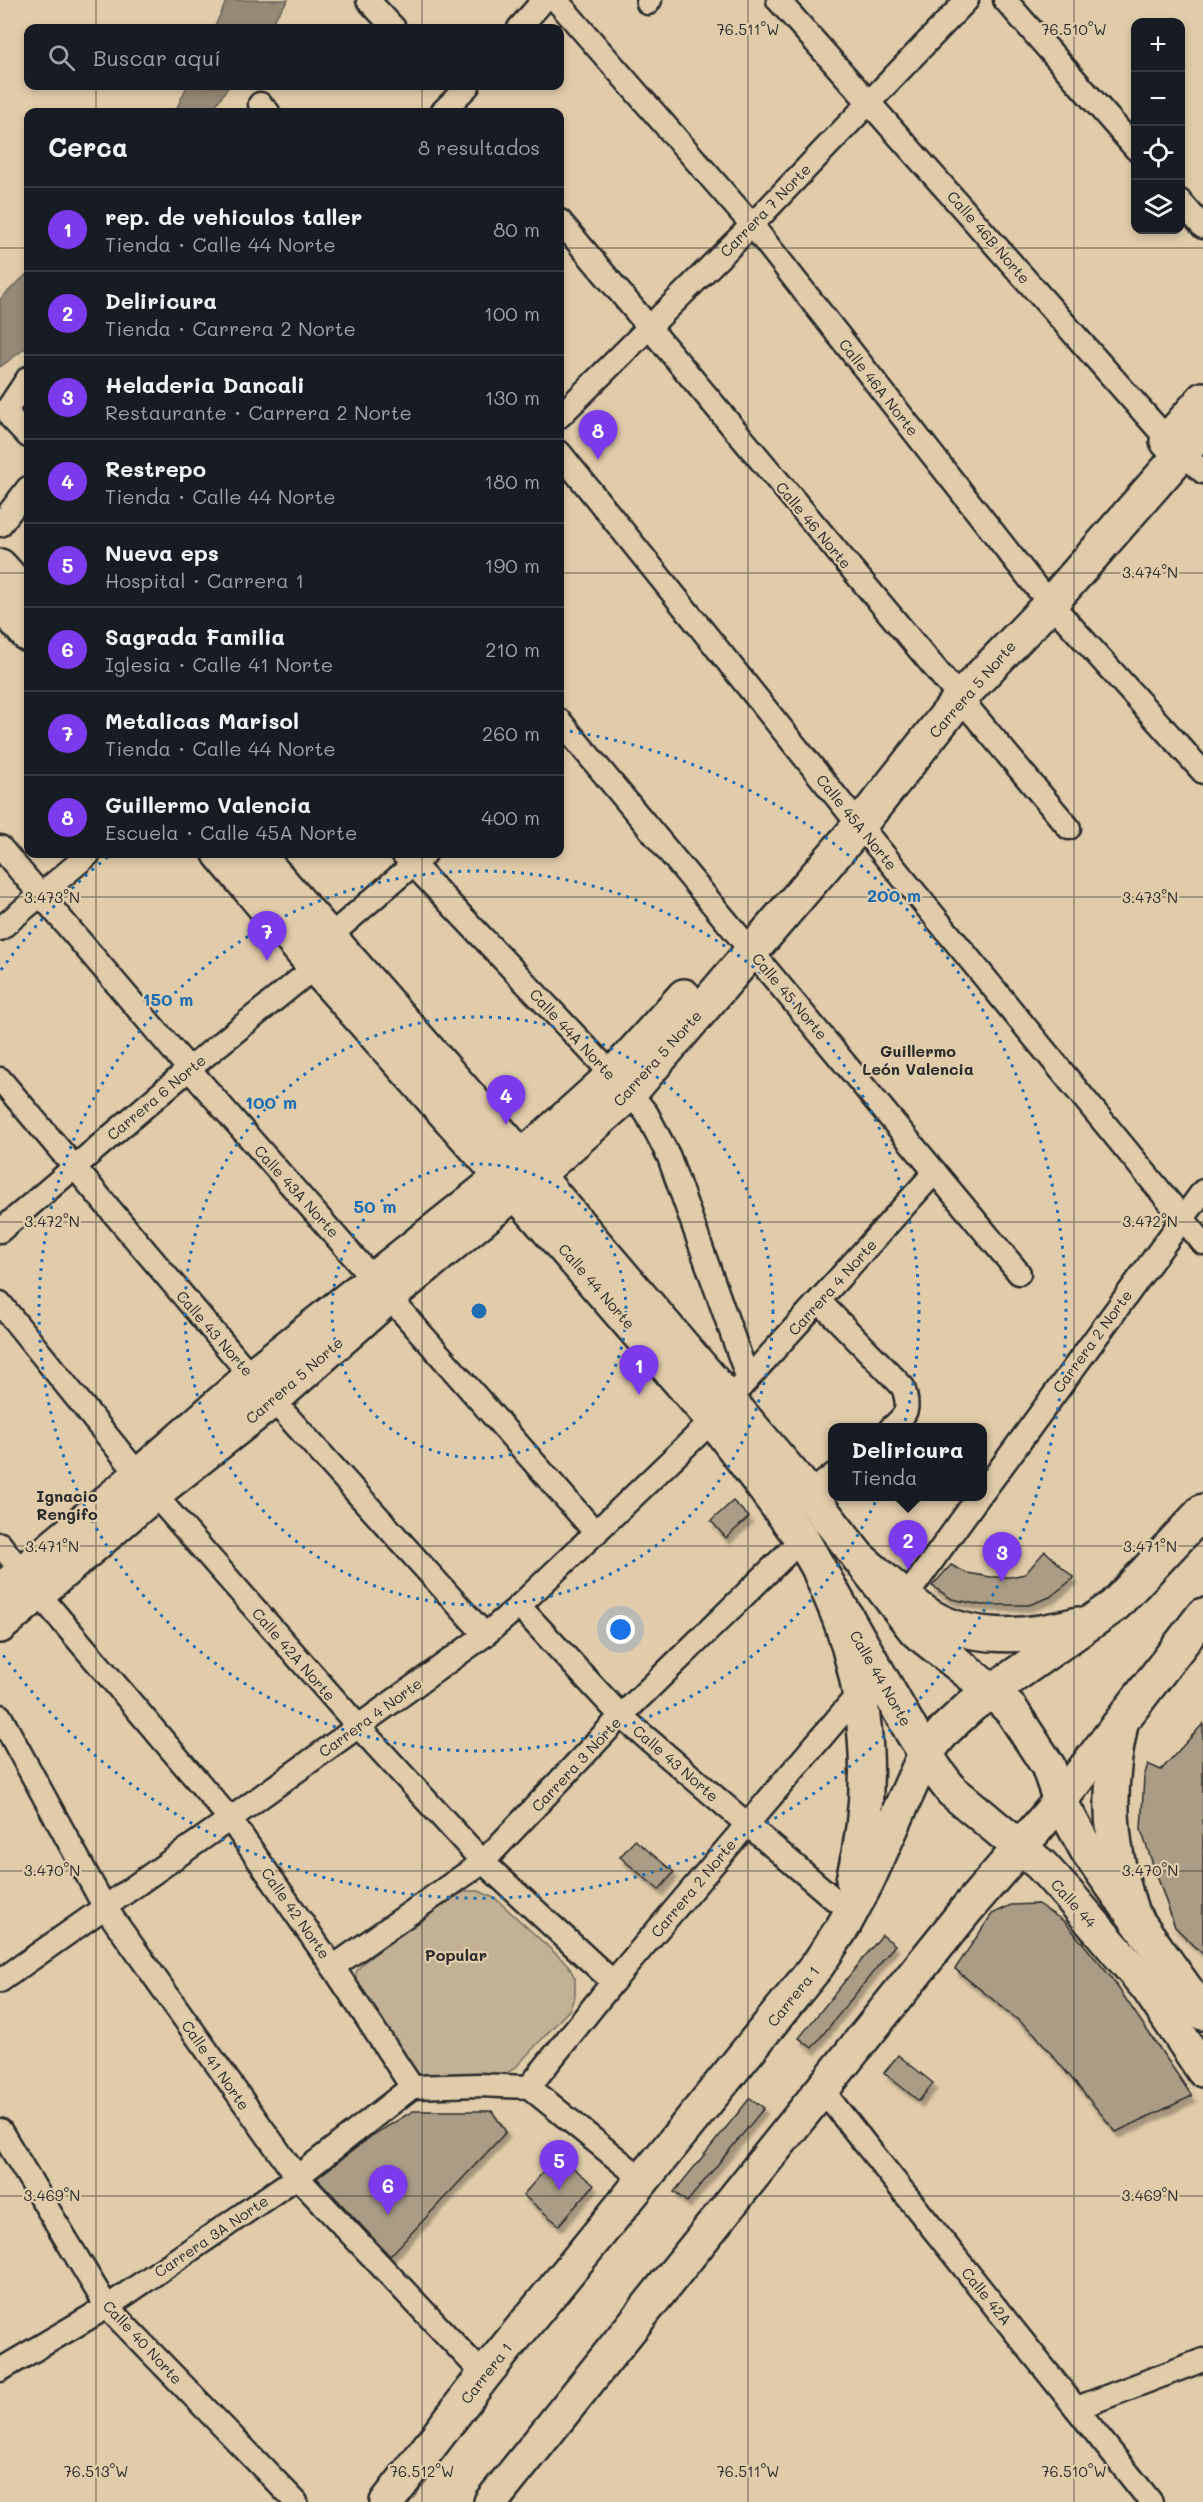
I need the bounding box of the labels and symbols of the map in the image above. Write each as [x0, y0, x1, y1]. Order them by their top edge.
text: 76.511°W [717, 19, 779, 39]
text: 76.510°W [1041, 19, 1107, 39]
street label: Carrera 7 Norte [715, 159, 815, 261]
street label: Calle 46B Norte [943, 186, 1035, 288]
street label: Calle 46A Norte [835, 334, 923, 440]
pin: 8 [578, 410, 618, 460]
street label: Calle 46 Norte [772, 477, 856, 573]
text: 3.474°N [1122, 562, 1178, 582]
street label: Carrera 5 Norte [924, 636, 1020, 742]
street label: Calle 45A Norte [812, 770, 902, 874]
text: 200 m [867, 883, 921, 907]
text: 3.473°N [24, 887, 80, 907]
text: 3.473°N [1122, 887, 1178, 907]
pin: 7 [248, 912, 286, 961]
street label: Calle 45 Norte [748, 948, 832, 1044]
street label: Calle 44A Norte [526, 984, 620, 1084]
text: 150 m [143, 987, 193, 1011]
street label: Carrera 5 Norte [608, 1006, 706, 1110]
district label: Guillermo León Valencia [862, 1040, 974, 1079]
street label: Carrera 6 Norte [102, 1050, 210, 1144]
pin: 4 [486, 1076, 526, 1125]
text: 100 m [245, 1090, 297, 1114]
street label: Calle 43A Norte [250, 1141, 344, 1241]
text: 50 m [354, 1194, 396, 1218]
text: 3.472°N [24, 1211, 80, 1231]
text: 3.472°N [1122, 1211, 1178, 1231]
street label: Carrera 4 Norte [783, 1235, 881, 1339]
street label: Calle 44 Norte [554, 1239, 640, 1333]
street label: Calle 43 Norte [172, 1286, 258, 1380]
street label: Carrera 2 Norte [1048, 1286, 1136, 1396]
centre of rings [469, 1301, 489, 1321]
street label: Carrera 5 Norte [241, 1332, 347, 1428]
pin: 1 [620, 1346, 658, 1395]
district label: Ignacio Rengifo [36, 1485, 98, 1524]
pin: 2 [888, 1520, 928, 1570]
pin: 3 [982, 1532, 1022, 1582]
text: 3.471°N [25, 1536, 79, 1556]
text: 3.471°N [1123, 1536, 1177, 1556]
street label: Calle 42A Norte [248, 1603, 340, 1705]
your location [606, 1615, 635, 1644]
street label: Calle 44 Norte [845, 1626, 917, 1730]
street label: Carrera 4 Norte [314, 1673, 426, 1761]
street label: Carrera 3 Norte [527, 1712, 625, 1816]
street label: Calle 43 Norte [629, 1720, 723, 1806]
street label: Carrera 2 Norte [646, 1835, 740, 1941]
text: 3.470°N [24, 1860, 80, 1880]
text: 3.470°N [1122, 1860, 1178, 1880]
street label: Calle 42 Norte [257, 1863, 335, 1963]
street label: Calle 44 [1047, 1874, 1101, 1932]
district label: Popular [425, 1944, 487, 1965]
street label: Carrera 1 [762, 1961, 824, 2031]
street label: Calle 41 Norte [178, 2016, 254, 2114]
pin: 5 [540, 2140, 578, 2190]
pin: 6 [368, 2166, 408, 2215]
text: 3.469°N [24, 2185, 80, 2205]
text: 3.469°N [1122, 2185, 1178, 2205]
street label: Carrera 3A Norte [150, 2190, 272, 2282]
street label: Calle 42A [957, 2263, 1017, 2329]
street label: Calle 40 Norte [99, 2296, 187, 2388]
street label: Carrera 1 [456, 2338, 516, 2408]
text: 76.513°W [63, 2461, 129, 2481]
text: 76.512°W [390, 2461, 454, 2481]
text: 76.511°W [717, 2461, 779, 2481]
text: 76.510°W [1041, 2461, 1107, 2481]

